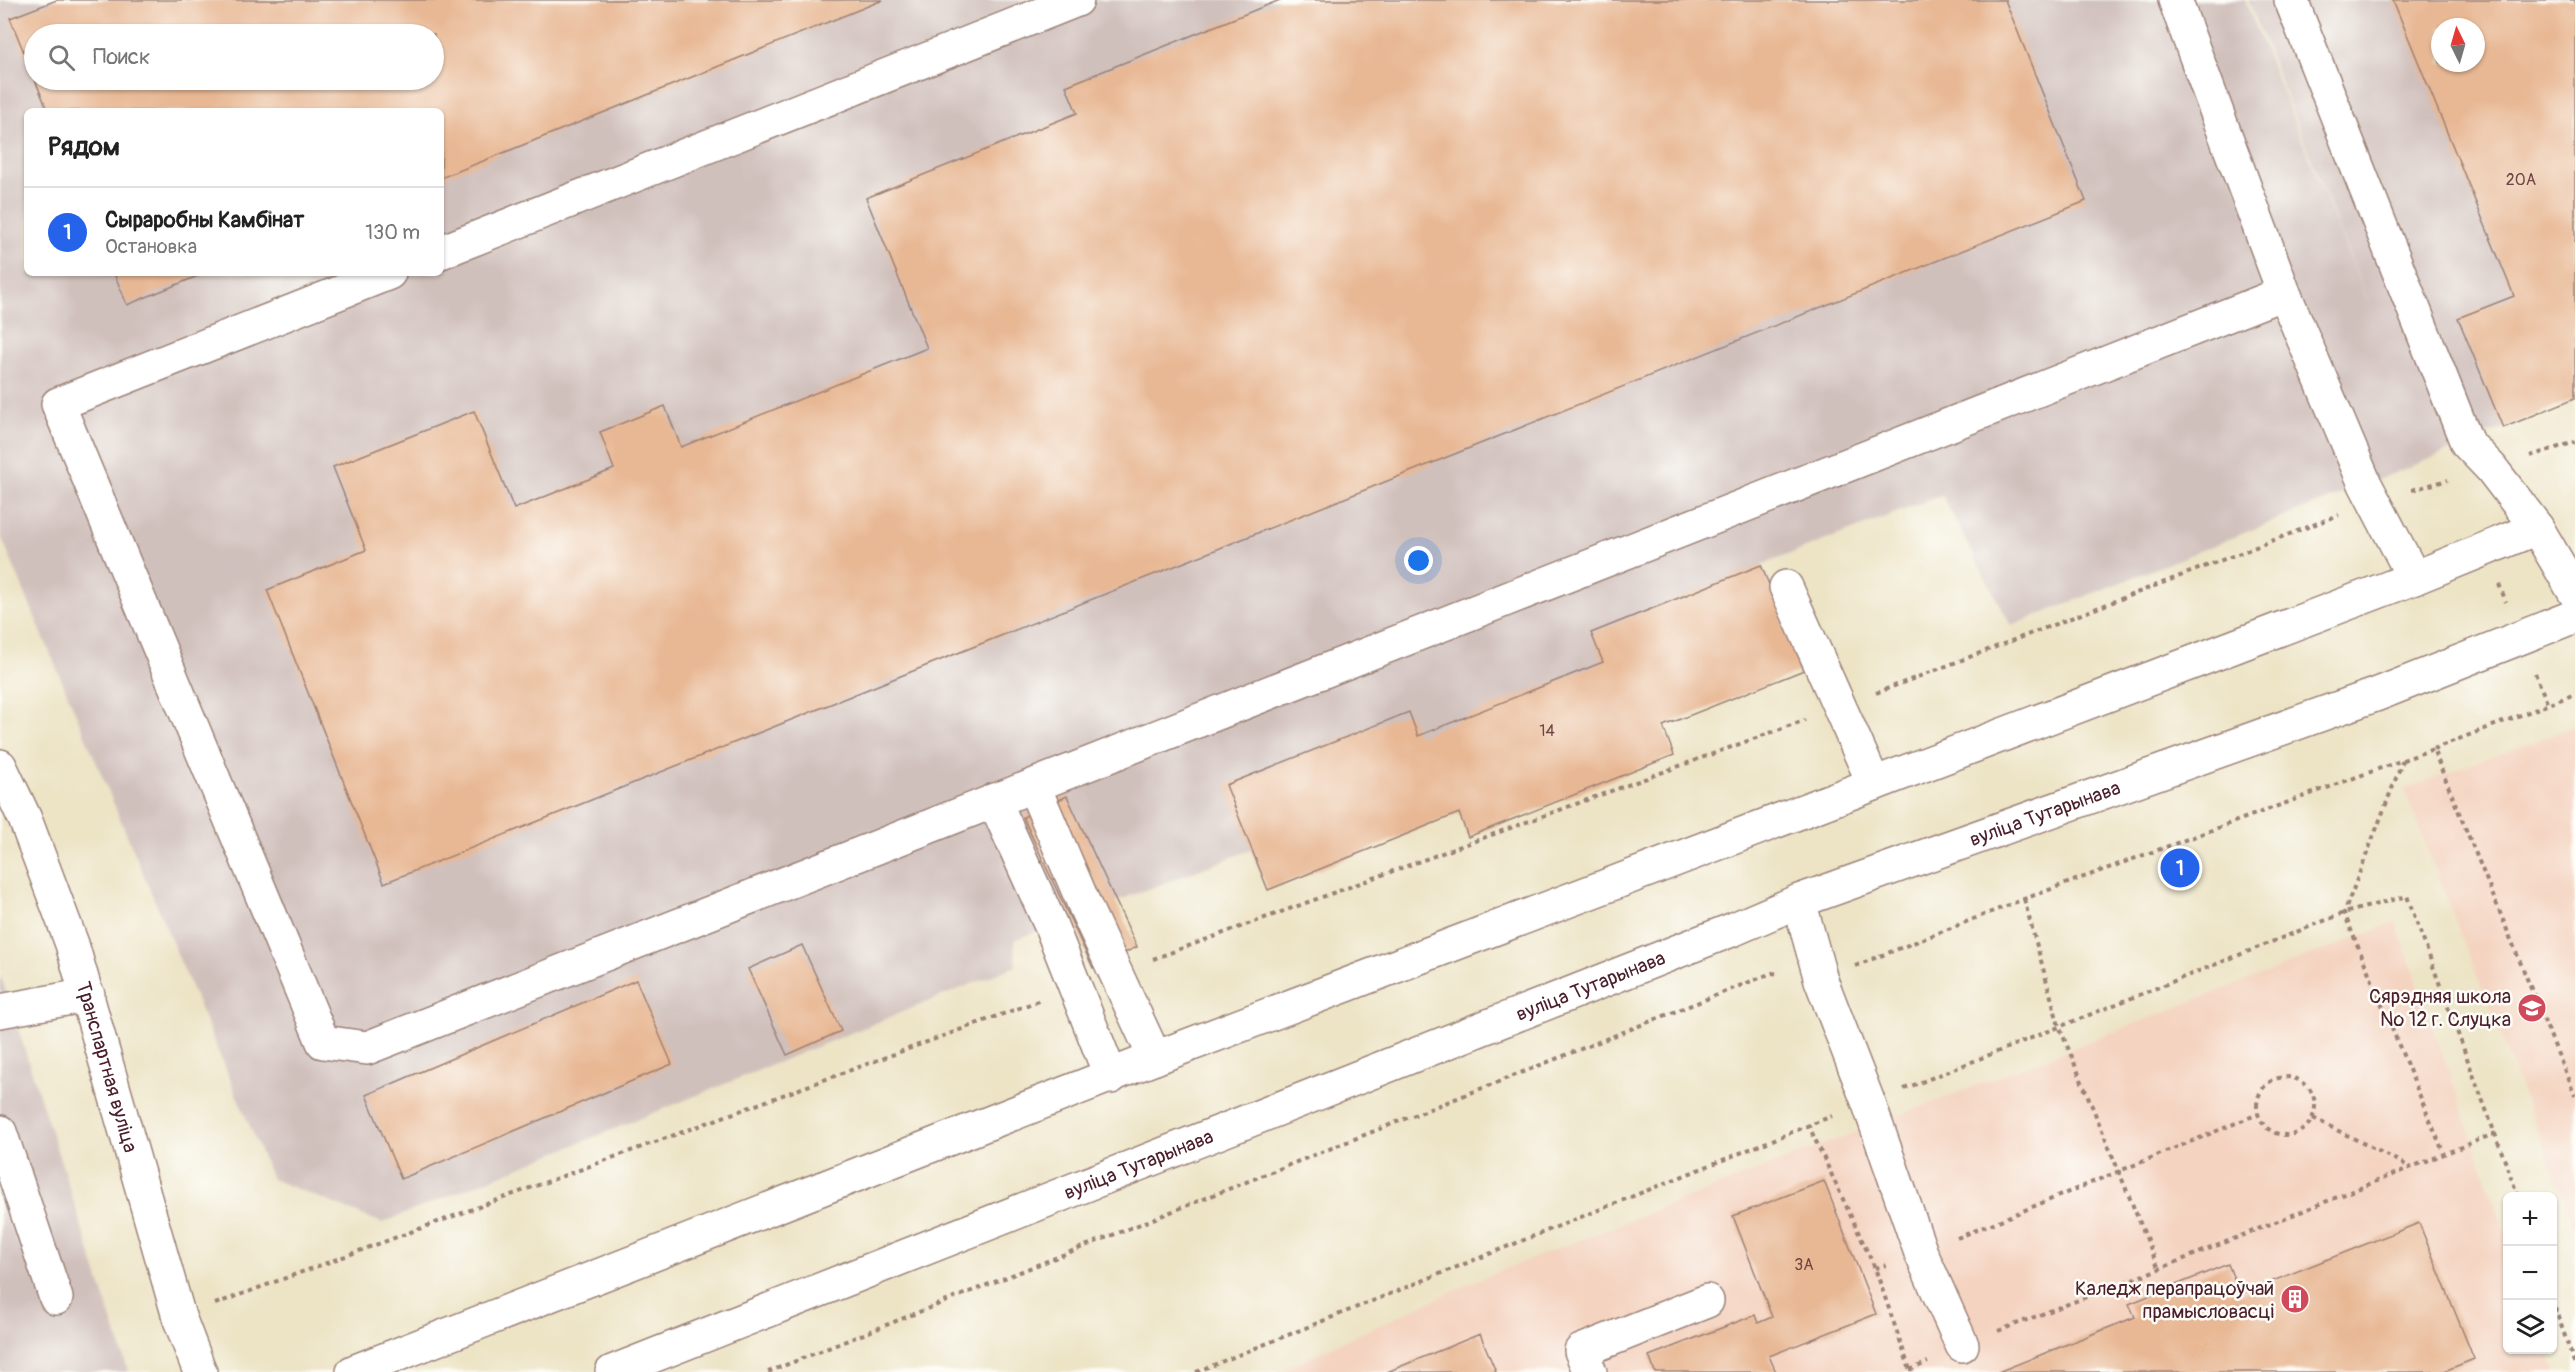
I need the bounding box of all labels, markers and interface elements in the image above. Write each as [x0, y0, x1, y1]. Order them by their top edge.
north arrow [2431, 18, 2485, 72]
search box [24, 24, 444, 90]
icon: search [45, 41, 78, 74]
text: Поиск [93, 43, 150, 71]
text: Рядом [48, 131, 120, 163]
house number: 20А [2506, 170, 2536, 190]
text: Сыраробны Камбінат [105, 206, 304, 234]
text: 1 [64, 220, 71, 245]
text: 130 m [365, 220, 420, 245]
text: Остановка [105, 234, 197, 259]
your location [1404, 546, 1433, 575]
house number: 14 [1539, 721, 1555, 741]
street label: вуліца Тутарынава [1966, 775, 2124, 852]
pin: 1 [2160, 846, 2200, 890]
street label: вуліца Тутарынава [1512, 945, 1669, 1026]
street label: Транспартная вуліца [71, 979, 144, 1155]
place label: Сярэдняя школа № 12 г. Слуцка [2369, 984, 2511, 1032]
school or university icon: Сярэдняя школа № 12 г. Слуцка [2516, 992, 2548, 1024]
street label: вуліца Тутарынава [1060, 1123, 1217, 1205]
map controls [2503, 1192, 2557, 1354]
button: + [2503, 1192, 2557, 1246]
button: − [2503, 1246, 2557, 1300]
house number: 3А [1794, 1255, 1814, 1275]
place label: Каледж перапрацоўчай прамысловасці [2075, 1276, 2274, 1324]
building icon: Каледж перапрацоўчай прамысловасці [2279, 1283, 2311, 1315]
button: layers [2503, 1300, 2557, 1354]

